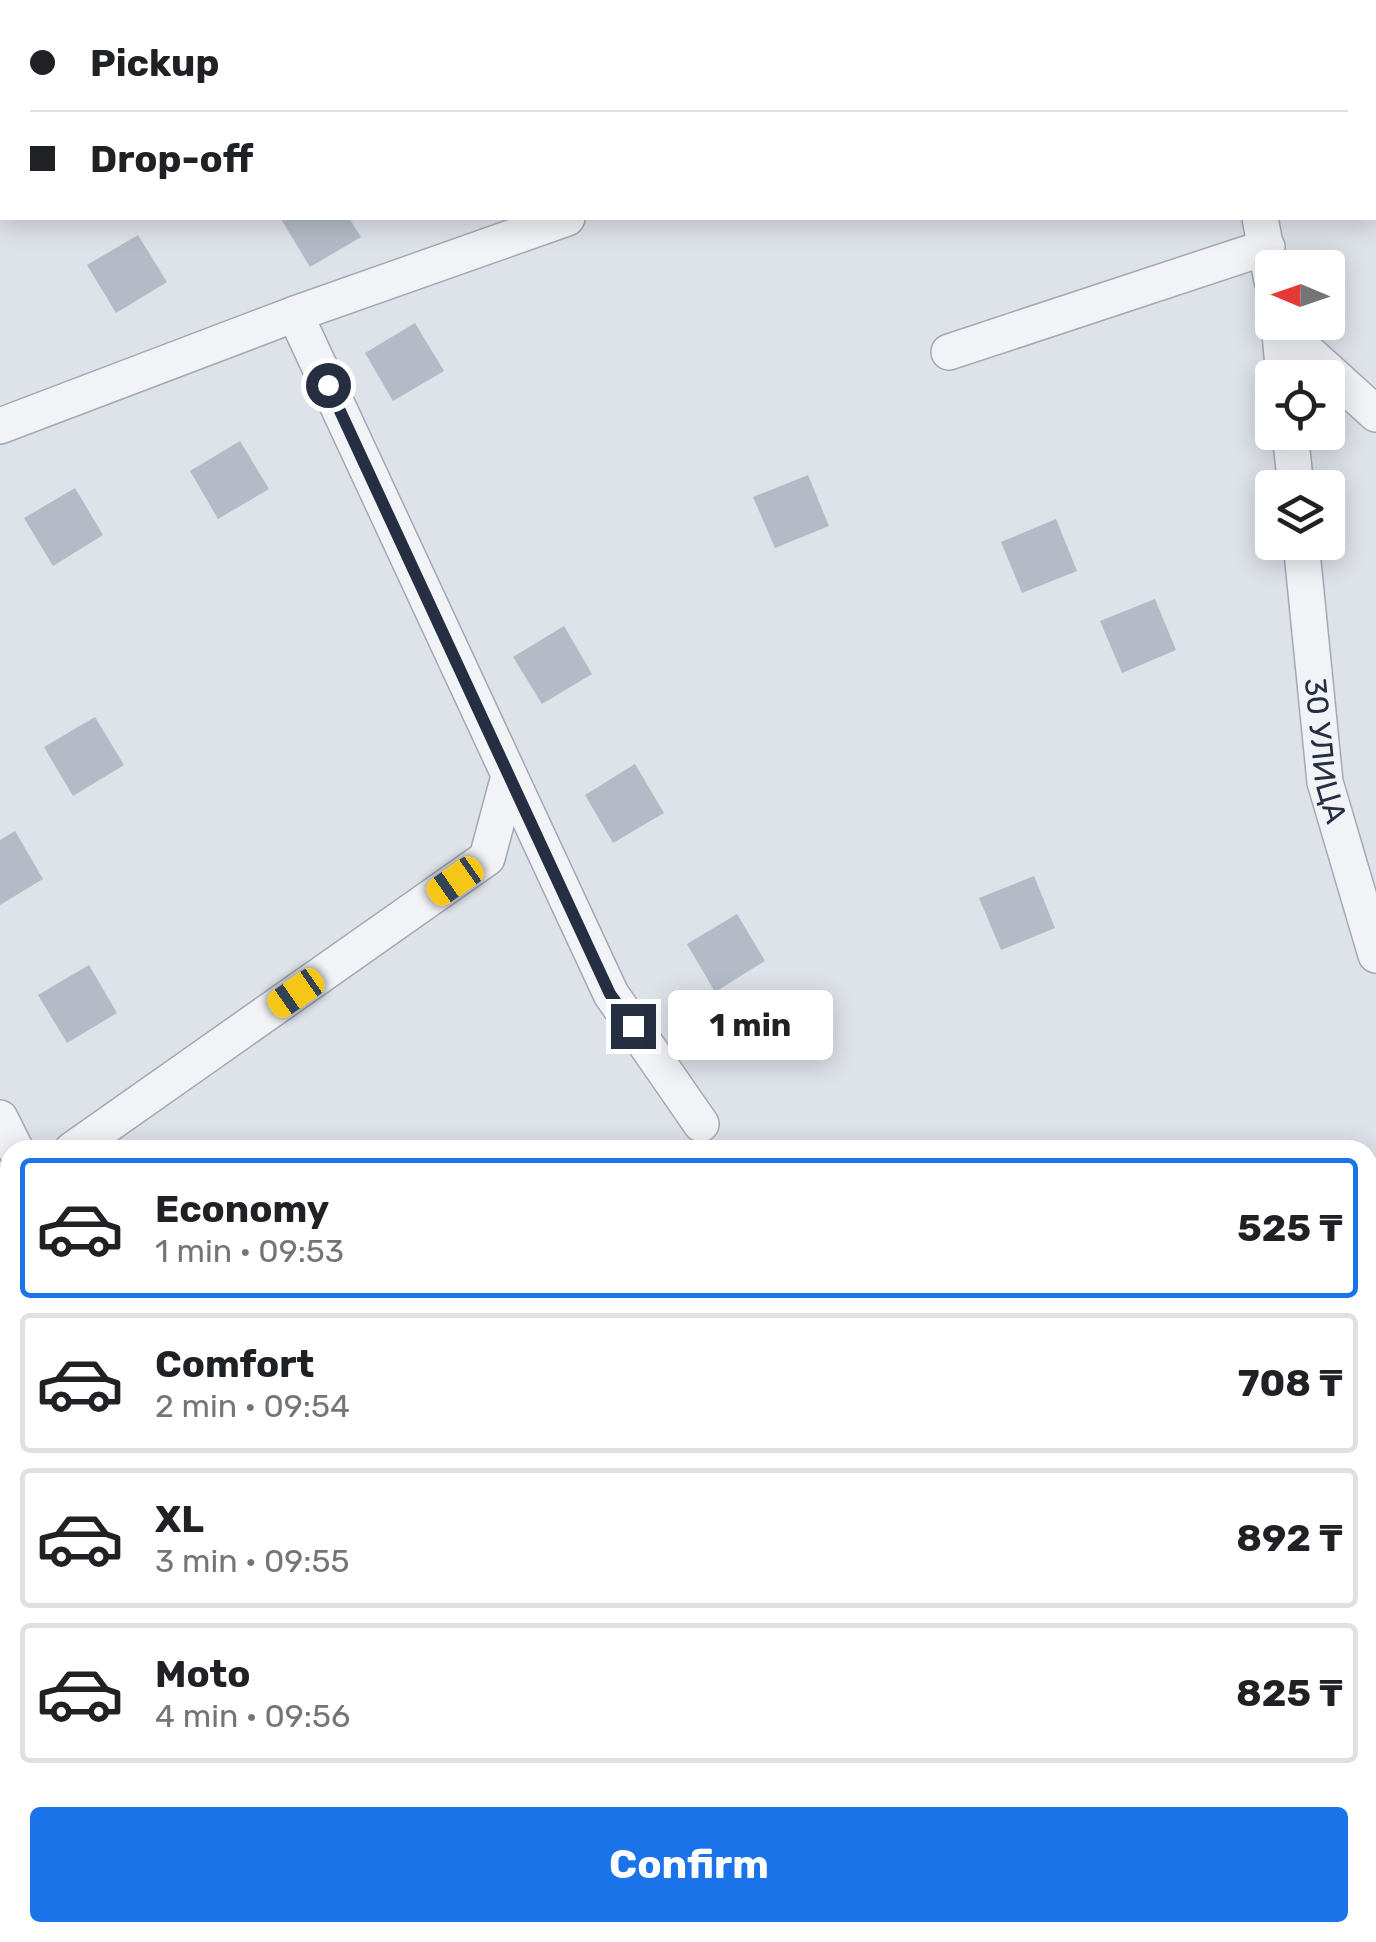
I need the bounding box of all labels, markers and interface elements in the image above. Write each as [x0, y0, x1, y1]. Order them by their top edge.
text: Pickup [90, 40, 219, 86]
text: Drop-off [90, 136, 253, 182]
north arrow [1255, 250, 1345, 340]
map controls [1255, 250, 1345, 560]
button: locate [1255, 360, 1345, 450]
route start [306, 363, 351, 408]
button: layers [1255, 470, 1345, 560]
street label: 30 УЛИЦА [1297, 676, 1354, 828]
car [422, 852, 488, 910]
car [263, 964, 329, 1022]
callout: 1 min [668, 991, 833, 1061]
route end [611, 1004, 656, 1049]
text: 1 min [710, 1006, 791, 1044]
icon: car [35, 1183, 125, 1273]
text: Economy [155, 1186, 329, 1232]
text: 525 ₸ [1237, 1205, 1343, 1251]
text: 1 min · 09:53 [155, 1232, 344, 1270]
icon: car [35, 1338, 125, 1428]
text: Comfort [155, 1341, 314, 1387]
text: 708 ₸ [1238, 1360, 1343, 1406]
text: 2 min · 09:54 [155, 1387, 350, 1425]
icon: car [35, 1493, 125, 1583]
text: XL [155, 1496, 204, 1542]
text: 892 ₸ [1236, 1515, 1343, 1561]
text: 3 min · 09:55 [155, 1542, 349, 1580]
icon: car [35, 1648, 125, 1738]
text: Moto [155, 1651, 251, 1697]
text: 825 ₸ [1236, 1670, 1343, 1716]
text: 4 min · 09:56 [155, 1697, 350, 1735]
button: Confirm [30, 1807, 1348, 1922]

